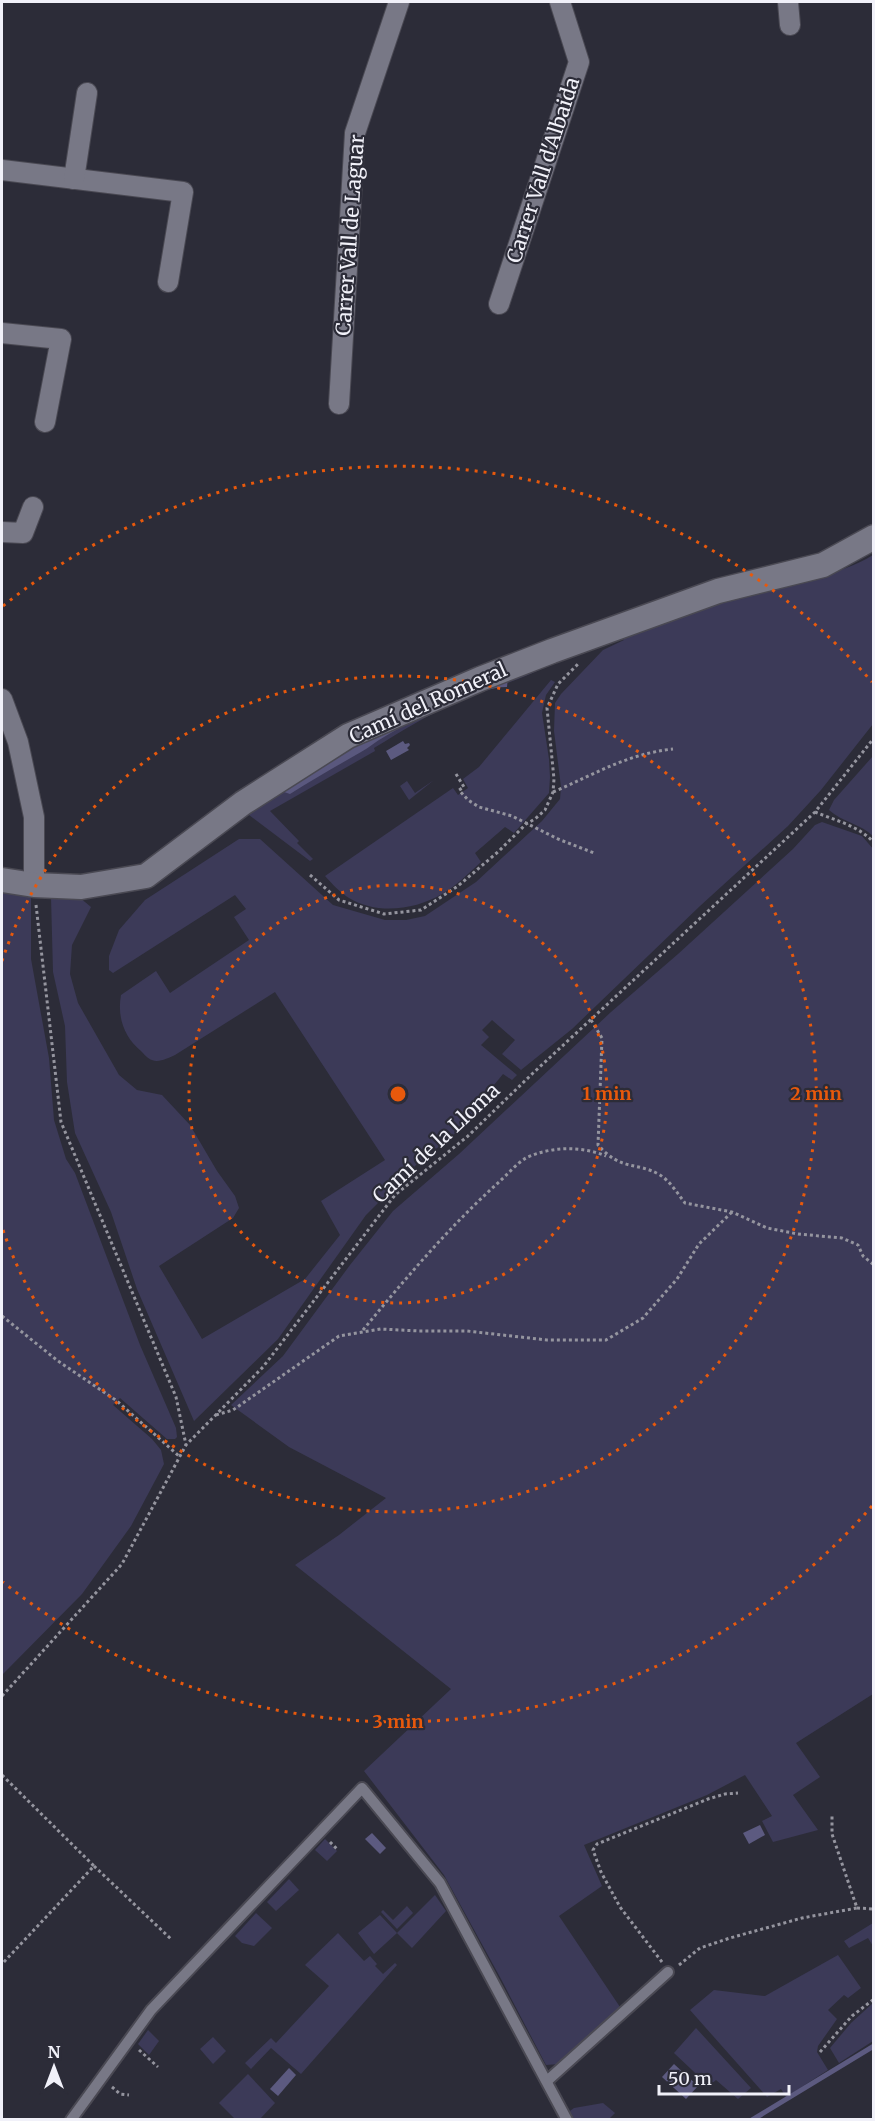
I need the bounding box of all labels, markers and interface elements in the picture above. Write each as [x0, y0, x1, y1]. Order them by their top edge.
street label: Carrer Vall d'Albaida [501, 74, 584, 266]
street label: Carrer Vall de Laguar [330, 134, 369, 336]
street label: Camí del Romeral [345, 657, 511, 749]
street label: Camí de la Lloma [367, 1077, 505, 1208]
text: 1 min [582, 1082, 632, 1105]
text: 2 min [790, 1082, 842, 1105]
centre of rings [388, 1084, 408, 1104]
text: 3 min [373, 1710, 423, 1733]
north arrow [24, 2037, 84, 2097]
text: N [48, 2042, 61, 2062]
scale bar [659, 2058, 790, 2096]
text: 50 m [668, 2067, 712, 2090]

